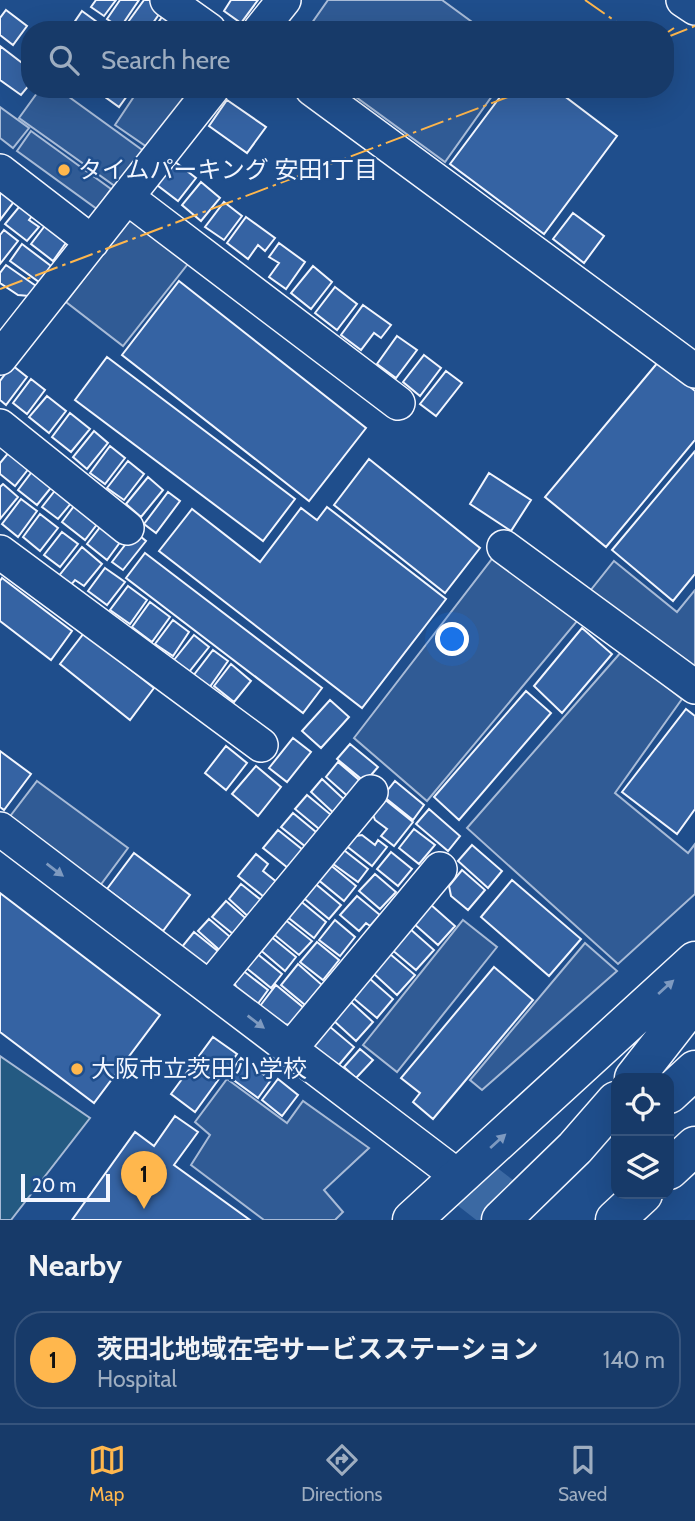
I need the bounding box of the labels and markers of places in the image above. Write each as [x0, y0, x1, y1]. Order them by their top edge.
place label: タイムパーキング 安田1丁目 [78, 155, 378, 184]
marker: タイムパーキング 安田1丁目 [56, 162, 72, 178]
place label: 大阪市立茨田小学校 [91, 1054, 307, 1083]
marker: 大阪市立茨田小学校 [69, 1061, 85, 1077]
pin: 1 [121, 1151, 167, 1209]

